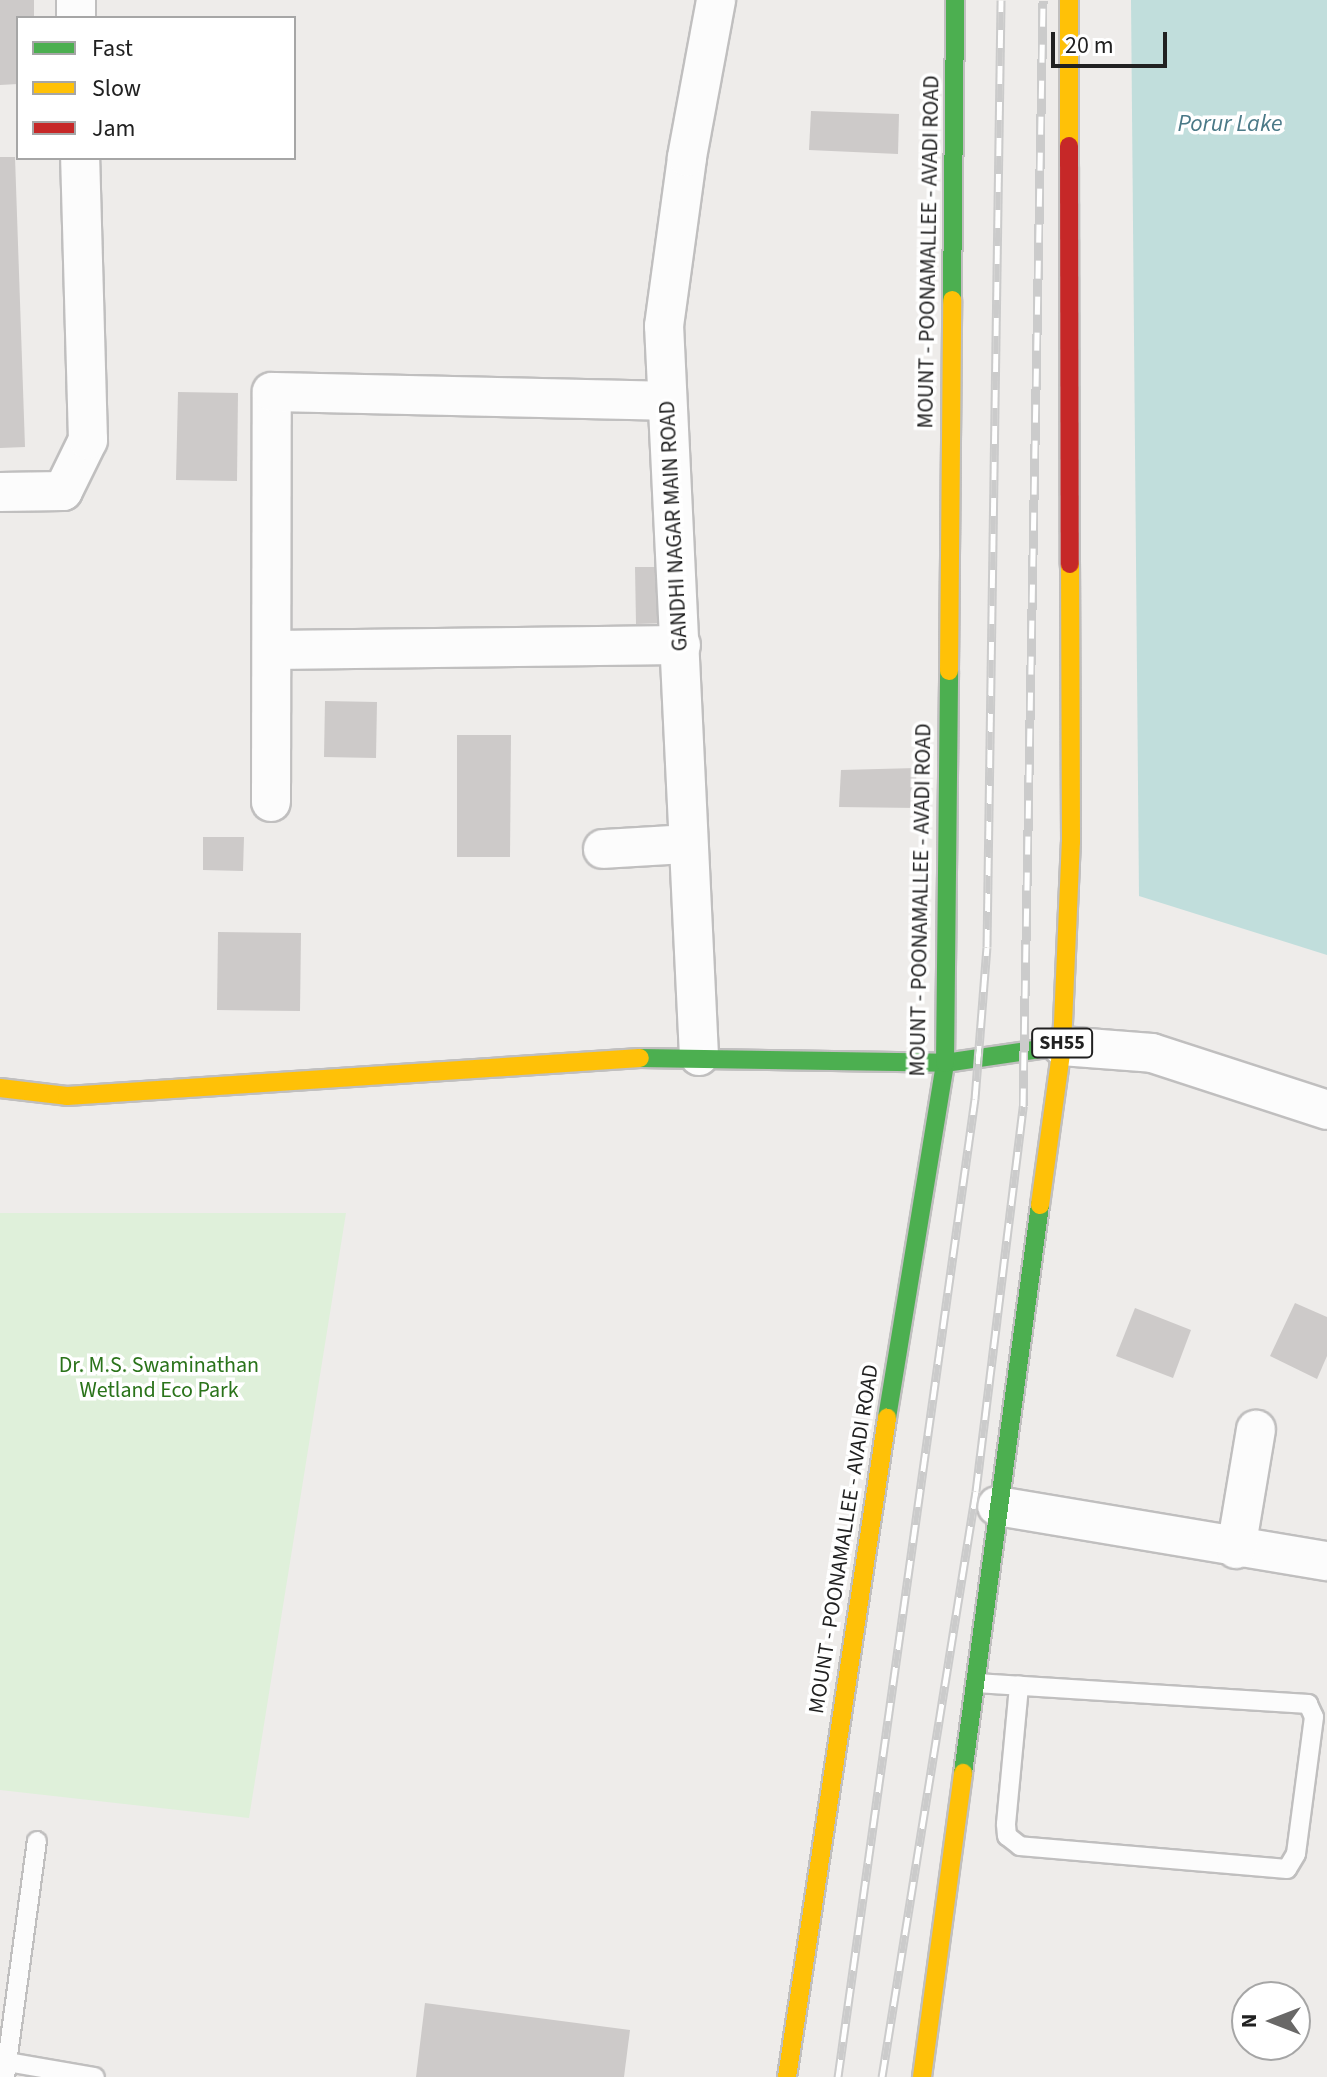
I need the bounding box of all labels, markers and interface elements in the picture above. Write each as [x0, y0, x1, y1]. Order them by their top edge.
legend [16, 16, 296, 160]
scale bar [1055, 16, 1171, 66]
text: 20 m [1065, 28, 1114, 63]
text: Fast [92, 31, 133, 66]
text: Slow [92, 71, 141, 106]
street label: MOUNT - POONAMALLEE - AVADI ROAD [913, 75, 945, 429]
water label: Porur Lake [1177, 110, 1283, 138]
text: Jam [92, 111, 136, 146]
street label: GANDHI NAGAR MAIN ROAD [654, 400, 694, 652]
street label: MOUNT - POONAMALLEE - AVADI ROAD [905, 723, 937, 1077]
road number: SH55 [1030, 1027, 1094, 1059]
park label: Dr. M.S. Swaminathan Wetland Eco Park [59, 1352, 259, 1404]
street label: MOUNT - POONAMALLEE - AVADI ROAD [803, 1363, 885, 1715]
north arrow [1231, 1981, 1311, 2061]
text: N [1233, 2014, 1265, 2028]

